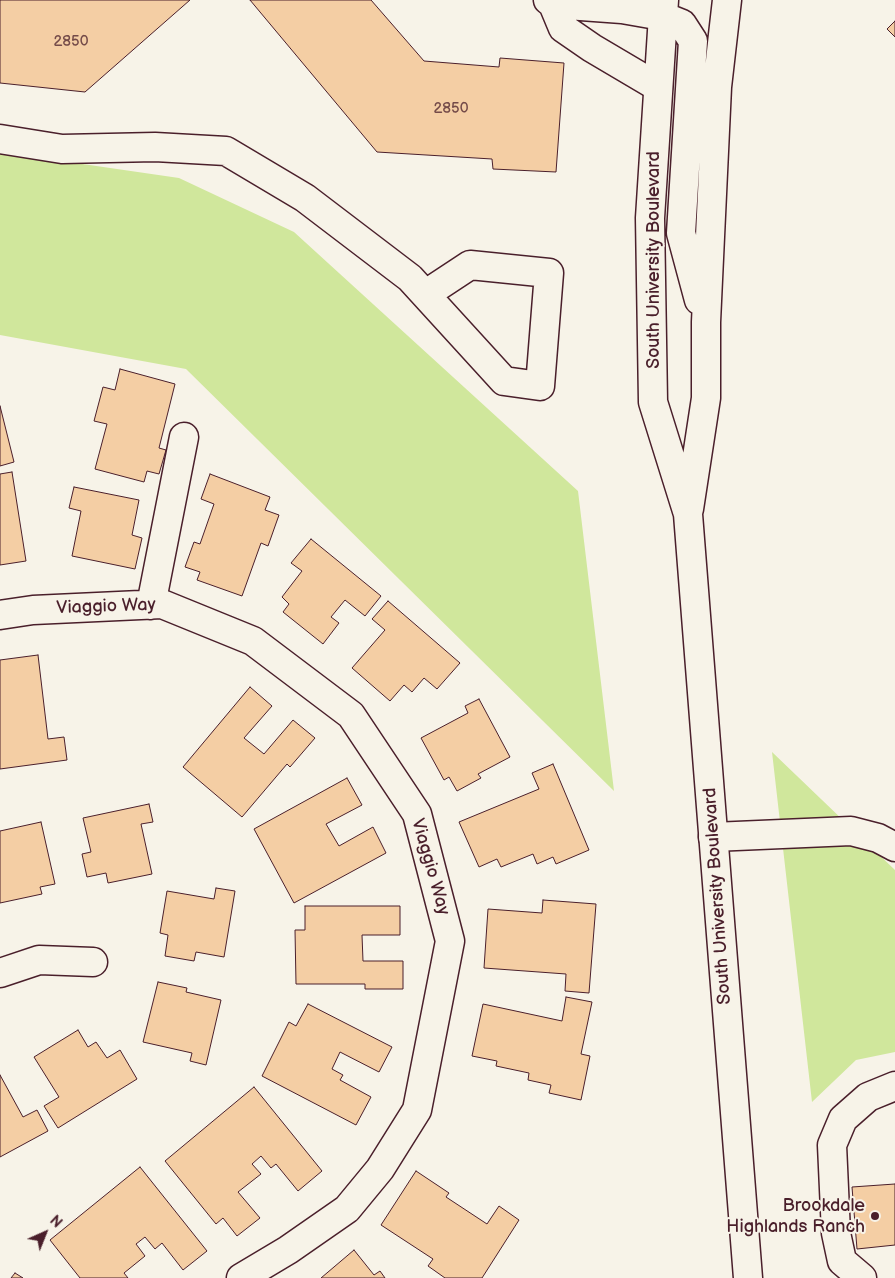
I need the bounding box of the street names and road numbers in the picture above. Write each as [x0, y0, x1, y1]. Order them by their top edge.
street label: South University Boulevard [643, 151, 665, 369]
street label: Viaggio Way [56, 594, 156, 620]
street label: South University Boulevard [700, 787, 736, 1005]
street label: Viaggio Way [406, 816, 454, 918]

